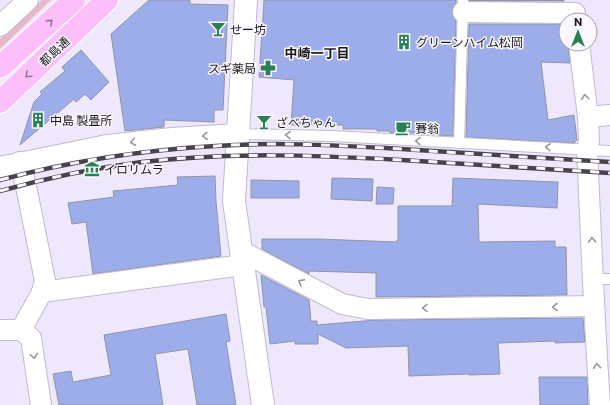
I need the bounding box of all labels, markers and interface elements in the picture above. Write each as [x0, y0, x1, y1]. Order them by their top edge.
north arrow [558, 12, 598, 52]
text: N [574, 15, 582, 28]
one-way arrow [45, 20, 52, 27]
bar icon: せー坊 [209, 20, 227, 38]
place label: せー坊 [230, 22, 266, 36]
building icon: グリーンハイム松岡 [395, 33, 413, 51]
street label: 都島通 [36, 34, 72, 68]
place label: グリーンハイム松岡 [416, 35, 523, 49]
district label: 中崎一丁目 [284, 45, 350, 61]
pharmacy icon: スギ薬局 [259, 59, 277, 77]
place label: スギ薬局 [208, 61, 256, 75]
one-way arrow [25, 71, 33, 78]
one-way arrow [581, 94, 590, 100]
building icon: 中島 製畳所 [29, 111, 47, 129]
place label: 中島 製畳所 [50, 113, 112, 127]
bar icon: ざべちゃん [255, 113, 273, 131]
place label: ざべちゃん [276, 115, 336, 129]
cafe icon: 賽翁 [394, 119, 412, 137]
place label: 賽翁 [415, 121, 439, 135]
one-way arrow [285, 131, 291, 139]
one-way arrow [202, 132, 208, 140]
one-way arrow [415, 136, 421, 145]
one-way arrow [130, 137, 136, 146]
one-way arrow [545, 143, 551, 151]
museum icon: イロリムラ [83, 160, 101, 178]
place label: イロリムラ [104, 162, 163, 176]
one-way arrow [587, 237, 596, 243]
one-way arrow [298, 279, 305, 287]
one-way arrow [552, 303, 558, 311]
one-way arrow [422, 304, 428, 312]
one-way arrow [29, 353, 38, 360]
one-way arrow [593, 363, 602, 369]

